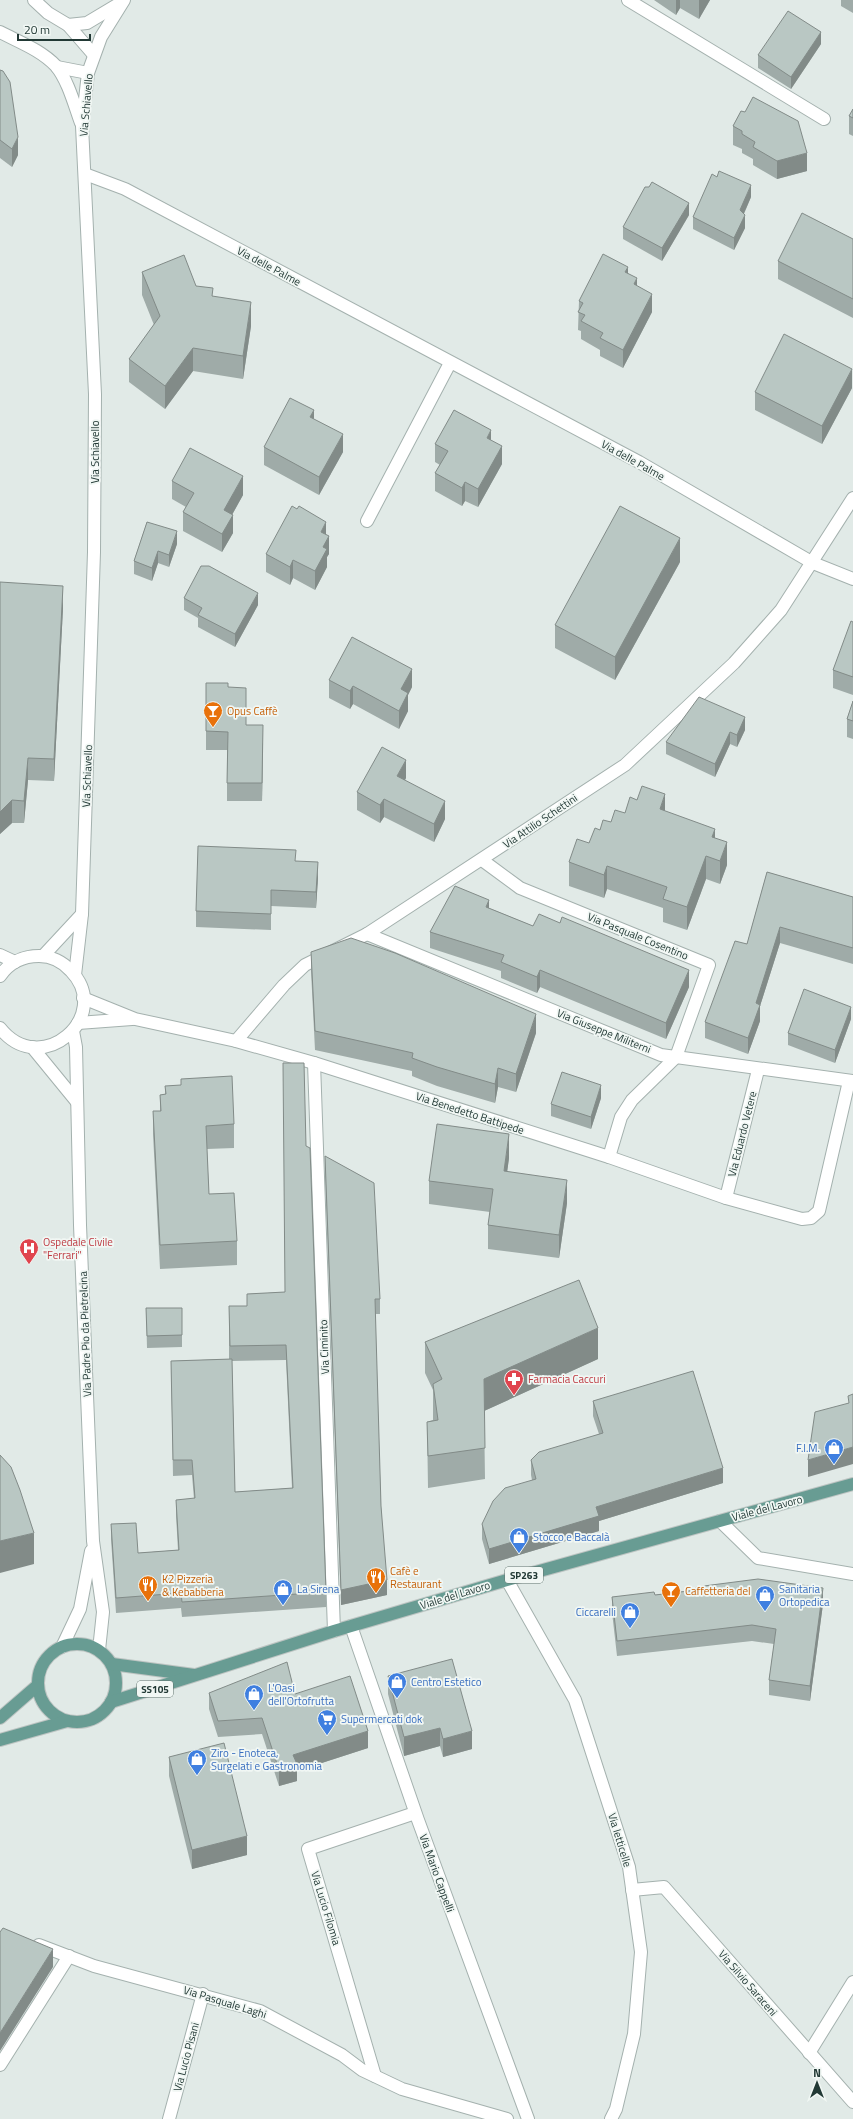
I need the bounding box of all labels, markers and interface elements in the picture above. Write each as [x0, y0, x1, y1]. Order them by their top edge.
scale bar [18, 16, 90, 42]
text: 20 m [24, 20, 50, 39]
street label: Via Schiavello [75, 73, 97, 137]
street label: Via delle Palme [234, 242, 304, 290]
street label: Via Schiavello [87, 420, 103, 483]
street label: Via delle Palme [598, 436, 668, 484]
bar icon: Opus Caffè [202, 700, 224, 728]
place label: Opus Caffè [227, 703, 278, 719]
street label: Via Schiavello [78, 744, 96, 808]
street label: Via Attilio Schettini [499, 790, 581, 852]
street label: Via Pasquale Cosentino [585, 908, 691, 964]
street label: Via Giuseppe Militerni [555, 1005, 653, 1057]
street label: Via Benedetto Battipede [414, 1088, 527, 1138]
street label: Via Eduardo Vetere [724, 1089, 760, 1179]
place label: Ospedale Civile "Ferrari" [43, 1234, 113, 1263]
hospital icon: Ospedale Civile "Ferrari" [18, 1237, 40, 1265]
street label: Via Padre Pio da Pietrelcina [75, 1270, 95, 1397]
street label: Via Ciminito [315, 1319, 333, 1375]
pharmacy icon: Farmacia Caccuri [503, 1368, 525, 1396]
place label: Farmacia Caccuri [528, 1371, 606, 1387]
shop icon: F.I.M. [823, 1437, 845, 1465]
place label: F.I.M. [796, 1440, 820, 1456]
street label: Viale del Lavoro [730, 1491, 804, 1525]
shop icon: Stocco e Baccalà [508, 1526, 530, 1554]
place label: Stocco e Baccalà [533, 1529, 610, 1545]
place label: Cafè e Restaurant [390, 1563, 442, 1592]
restaurant icon: Cafè e Restaurant [365, 1566, 387, 1594]
road number: SP263 [505, 1567, 543, 1583]
place label: K2 Pizzeria & Kebabberia [162, 1571, 224, 1600]
restaurant icon: K2 Pizzeria & Kebabberia [137, 1574, 159, 1602]
street label: Viale del Lavoro [418, 1577, 492, 1613]
shop icon: La Sirena [272, 1578, 294, 1606]
bar icon: Caffetteria del [660, 1580, 682, 1608]
place label: La Sirena [297, 1581, 340, 1597]
place label: Sanitaria Ortopedica [779, 1581, 830, 1610]
place label: Caffetteria del [685, 1583, 751, 1599]
shop icon: Sanitaria Ortopedica [754, 1584, 776, 1612]
shop icon: Ciccarelli [619, 1601, 641, 1629]
place label: Ciccarelli [576, 1604, 616, 1620]
shop icon: Centro Estetico [386, 1671, 408, 1699]
place label: Centro Estetico [411, 1674, 482, 1690]
place label: L'Oasi dell'Ortofrutta [268, 1680, 334, 1709]
road number: SS105 [137, 1681, 173, 1697]
shop icon: L'Oasi dell'Ortofrutta [243, 1683, 265, 1711]
supermarket icon: Supermercati dok [316, 1708, 338, 1736]
place label: Supermercati dok [341, 1711, 423, 1727]
place label: Ziro - Enoteca, Surgelati e Gastronomia [211, 1745, 323, 1774]
shop icon: Ziro - Enoteca, Surgelati e Gastronomia [186, 1748, 208, 1776]
street label: Via Ietticelle [604, 1811, 636, 1870]
street label: Via Mario Cappelli [415, 1832, 459, 1914]
street label: Via Lucio Filomia [307, 1869, 345, 1948]
street label: Via Silvio Saraceni [715, 1946, 781, 2020]
street label: Via Pasquale Laghi [181, 1982, 269, 2022]
street label: Via Lucio Pisani [169, 2021, 203, 2093]
north arrow [797, 2063, 837, 2103]
text: N [813, 2065, 821, 2081]

